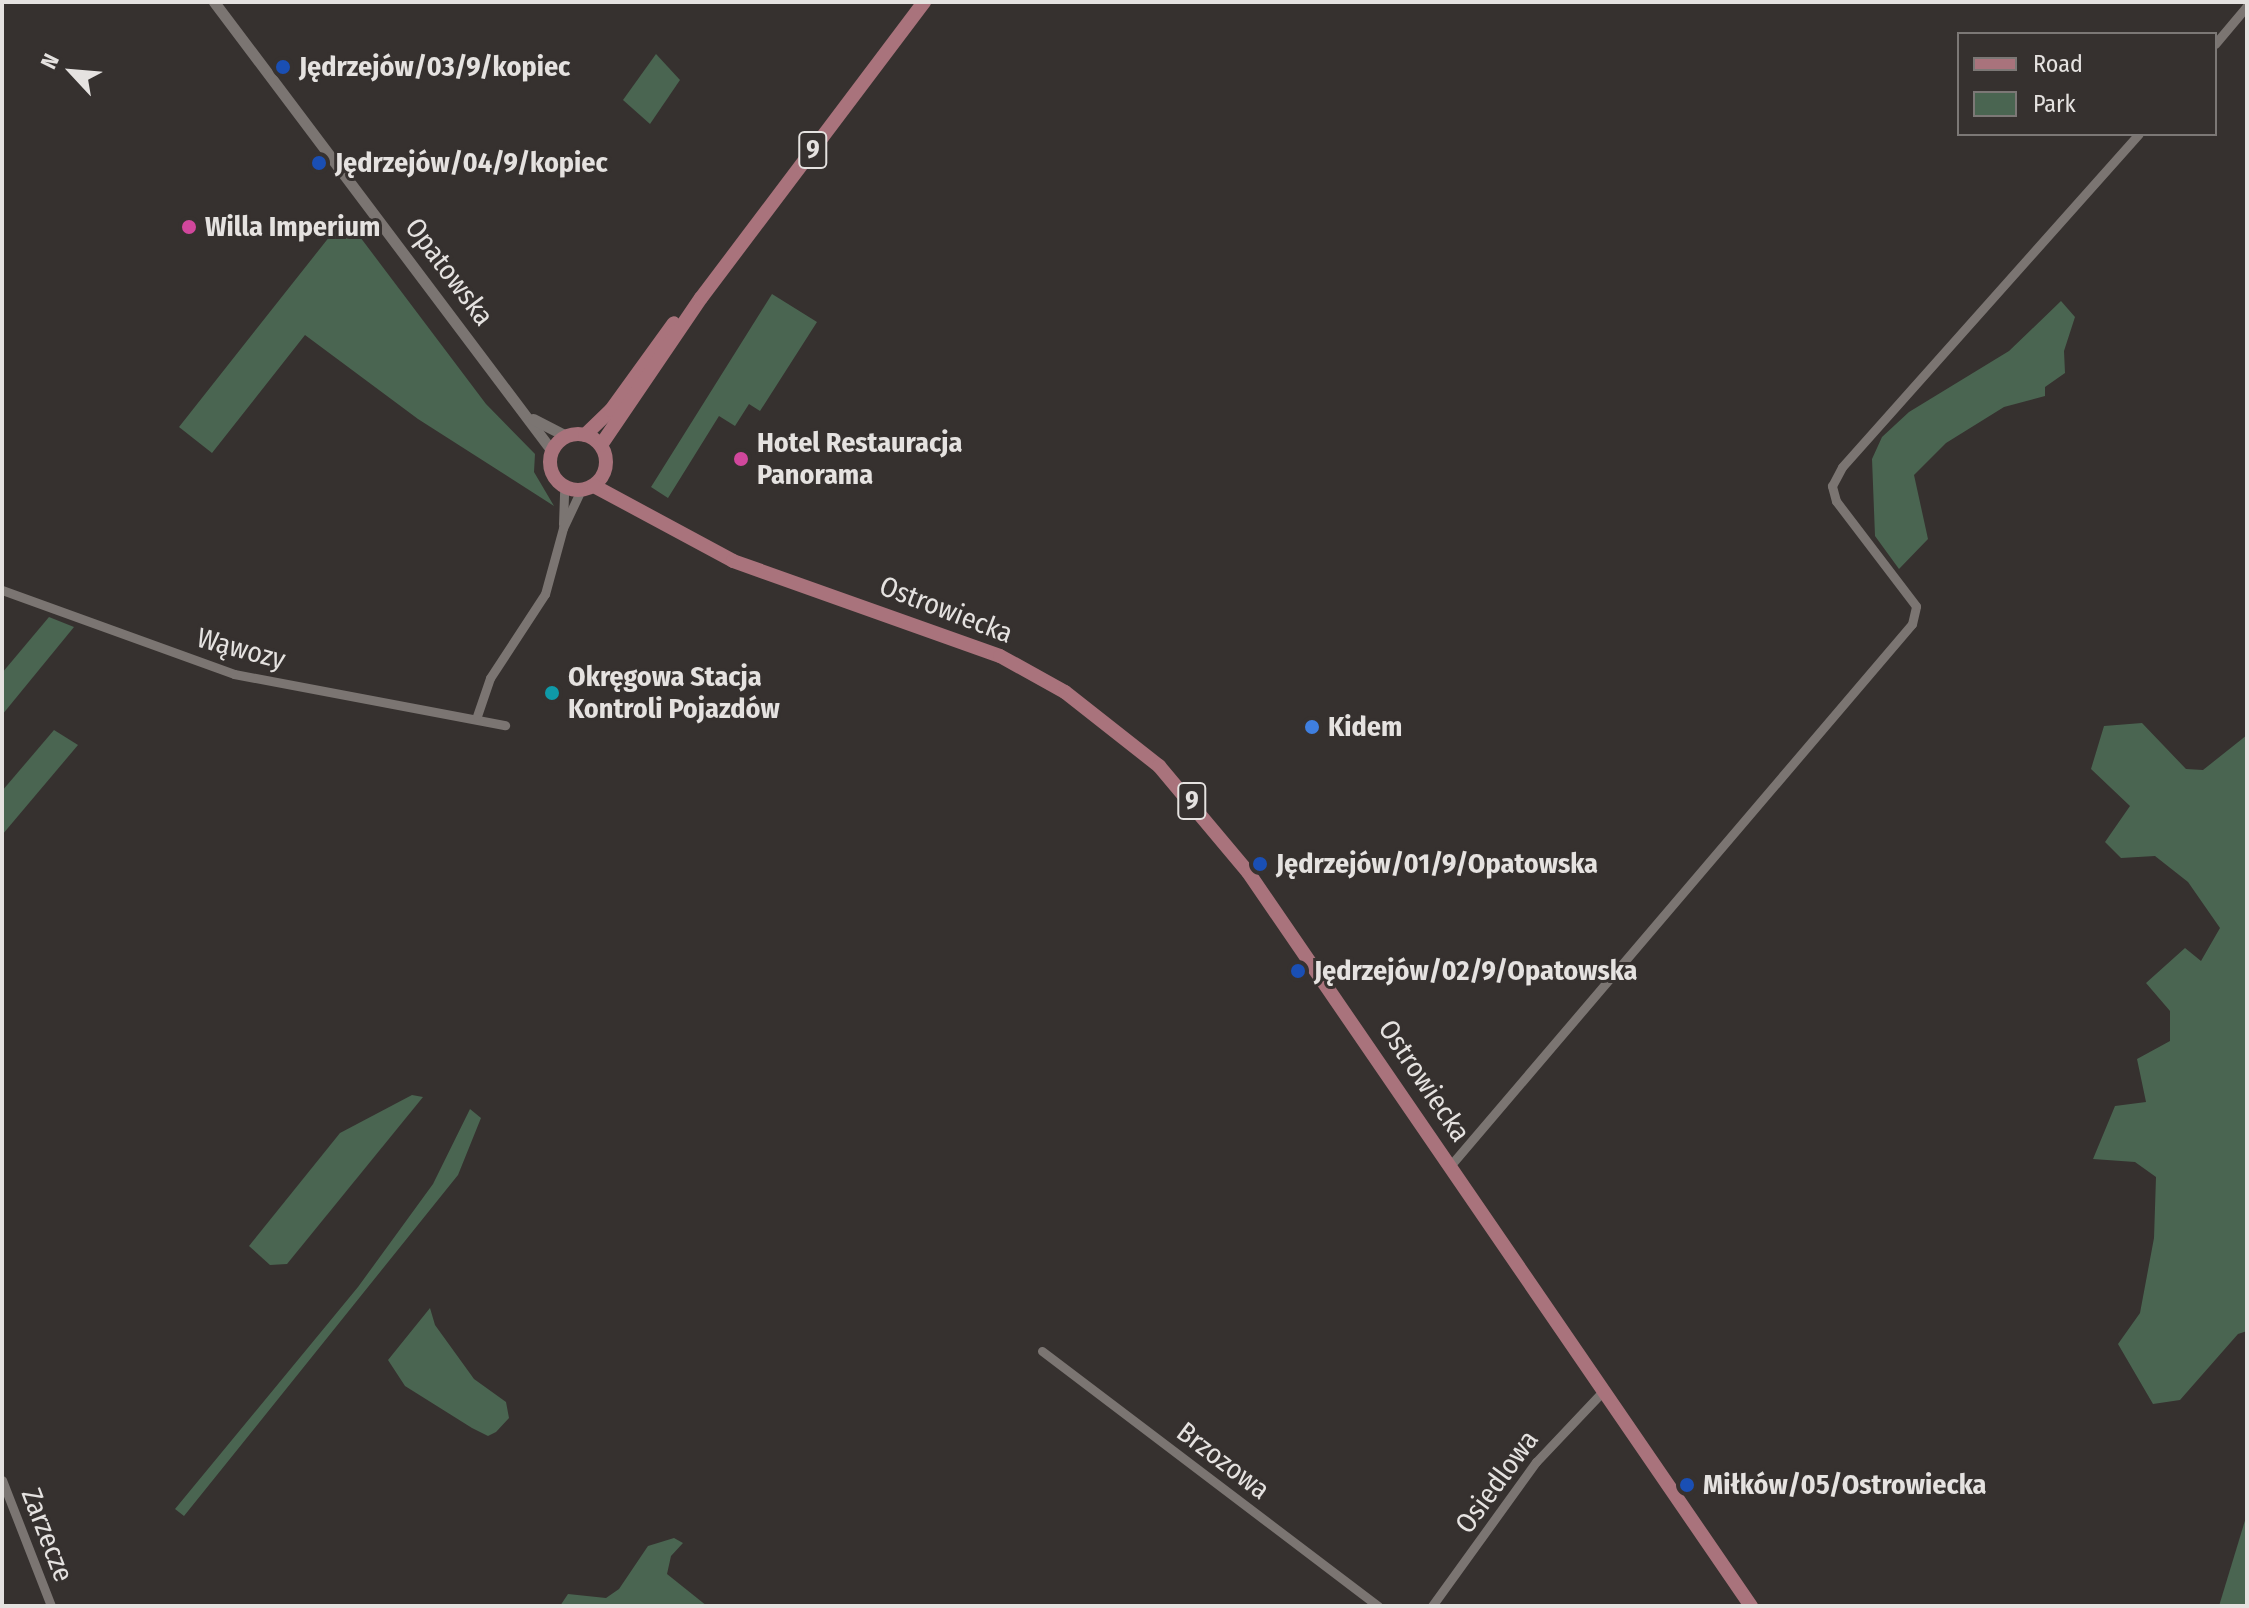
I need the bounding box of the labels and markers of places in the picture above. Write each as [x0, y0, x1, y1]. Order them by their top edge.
place label: Jędrzejów/03/9/kopiec [299, 50, 570, 84]
marker: Jędrzejów/03/9/kopiec [274, 58, 292, 76]
place label: Jędrzejów/04/9/kopiec [335, 146, 608, 180]
marker: Jędrzejów/04/9/kopiec [310, 154, 328, 172]
place label: Willa Imperium [205, 210, 380, 244]
marker: Willa Imperium [180, 218, 198, 236]
place label: Hotel Restauracja Panorama [757, 426, 962, 492]
marker: Hotel Restauracja Panorama [732, 450, 750, 468]
place label: Okręgowa Stacja Kontroli Pojazdów [568, 660, 780, 726]
marker: Okręgowa Stacja Kontroli Pojazdów [543, 684, 561, 702]
place label: Kidem [1328, 710, 1402, 744]
marker: Kidem [1303, 718, 1321, 736]
place label: Jędrzejów/01/9/Opatowska [1276, 847, 1598, 881]
marker: Jędrzejów/01/9/Opatowska [1251, 855, 1269, 873]
place label: Jędrzejów/02/9/Opatowska [1314, 954, 1637, 988]
marker: Jędrzejów/02/9/Opatowska [1289, 962, 1307, 980]
place label: Miłków/05/Ostrowiecka [1703, 1468, 1986, 1502]
marker: Miłków/05/Ostrowiecka [1678, 1476, 1696, 1494]

